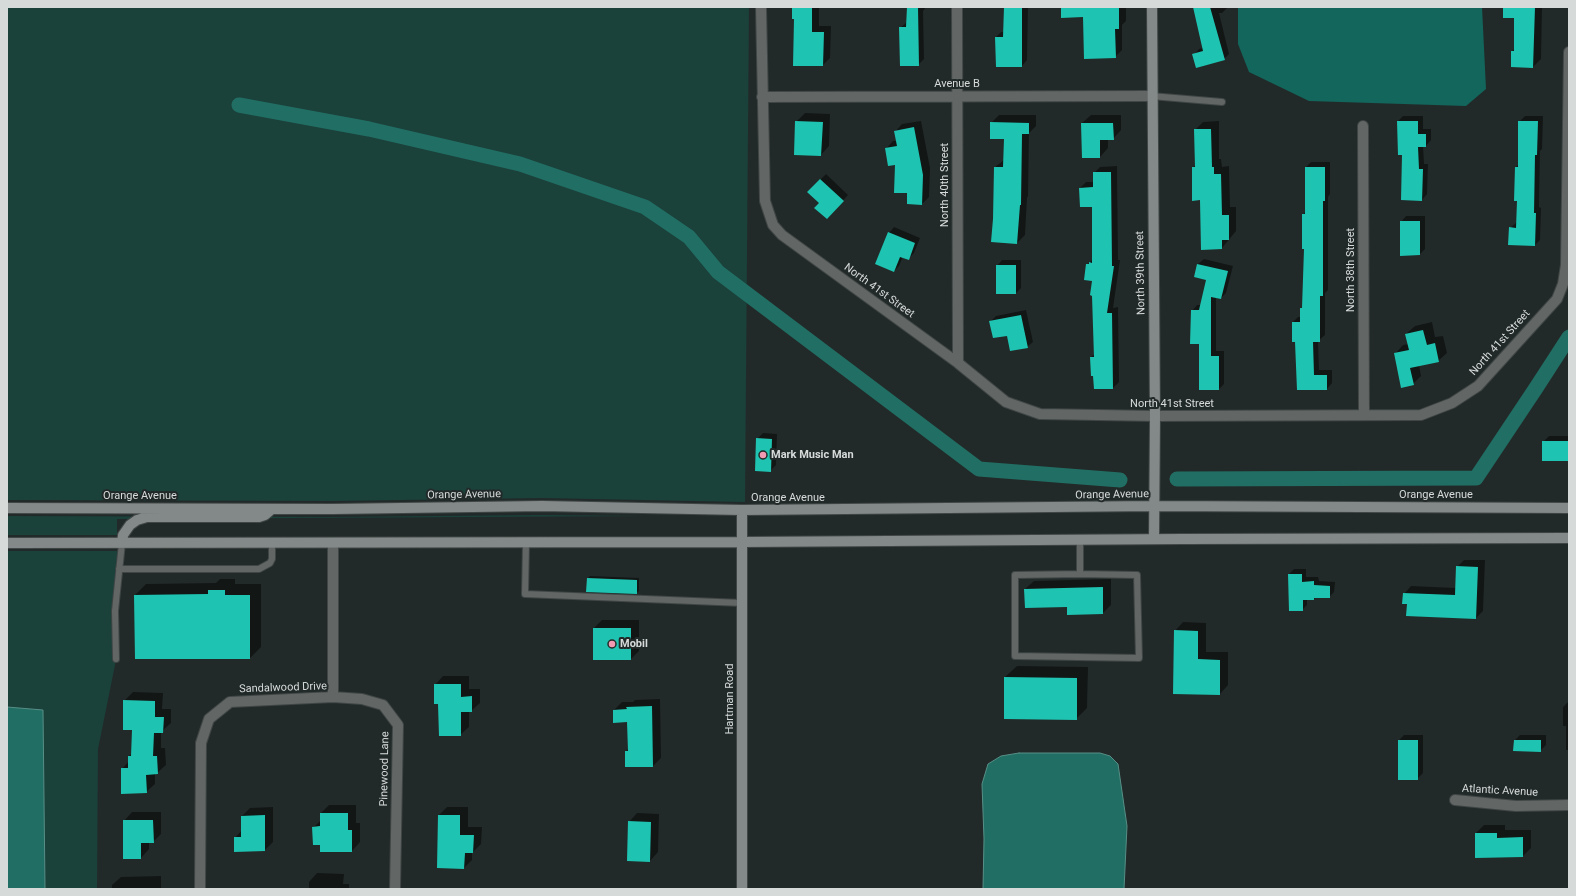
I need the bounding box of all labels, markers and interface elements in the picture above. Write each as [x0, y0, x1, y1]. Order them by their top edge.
street label: Avenue B [934, 77, 980, 91]
street label: North 40th Street [938, 143, 952, 227]
street label: North 38th Street [1344, 228, 1358, 312]
street label: North 39th Street [1134, 231, 1148, 315]
street label: North 41st Street [841, 261, 917, 321]
street label: North 41st Street [1467, 307, 1533, 379]
street label: North 41st Street [1130, 397, 1214, 411]
place label: Mark Music Man [771, 448, 854, 462]
marker: Mark Music Man [758, 450, 768, 460]
street label: Orange Avenue [427, 488, 501, 502]
street label: Orange Avenue [1075, 488, 1149, 502]
street label: Orange Avenue [1399, 488, 1473, 502]
street label: Orange Avenue [103, 489, 177, 503]
street label: Orange Avenue [751, 491, 825, 505]
place label: Mobil [620, 637, 648, 651]
marker: Mobil [607, 639, 617, 649]
street label: Hartman Road [723, 663, 737, 735]
street label: Sandalwood Drive [239, 680, 327, 696]
street label: Pinewood Lane [378, 731, 392, 807]
street label: Atlantic Avenue [1462, 782, 1538, 800]

